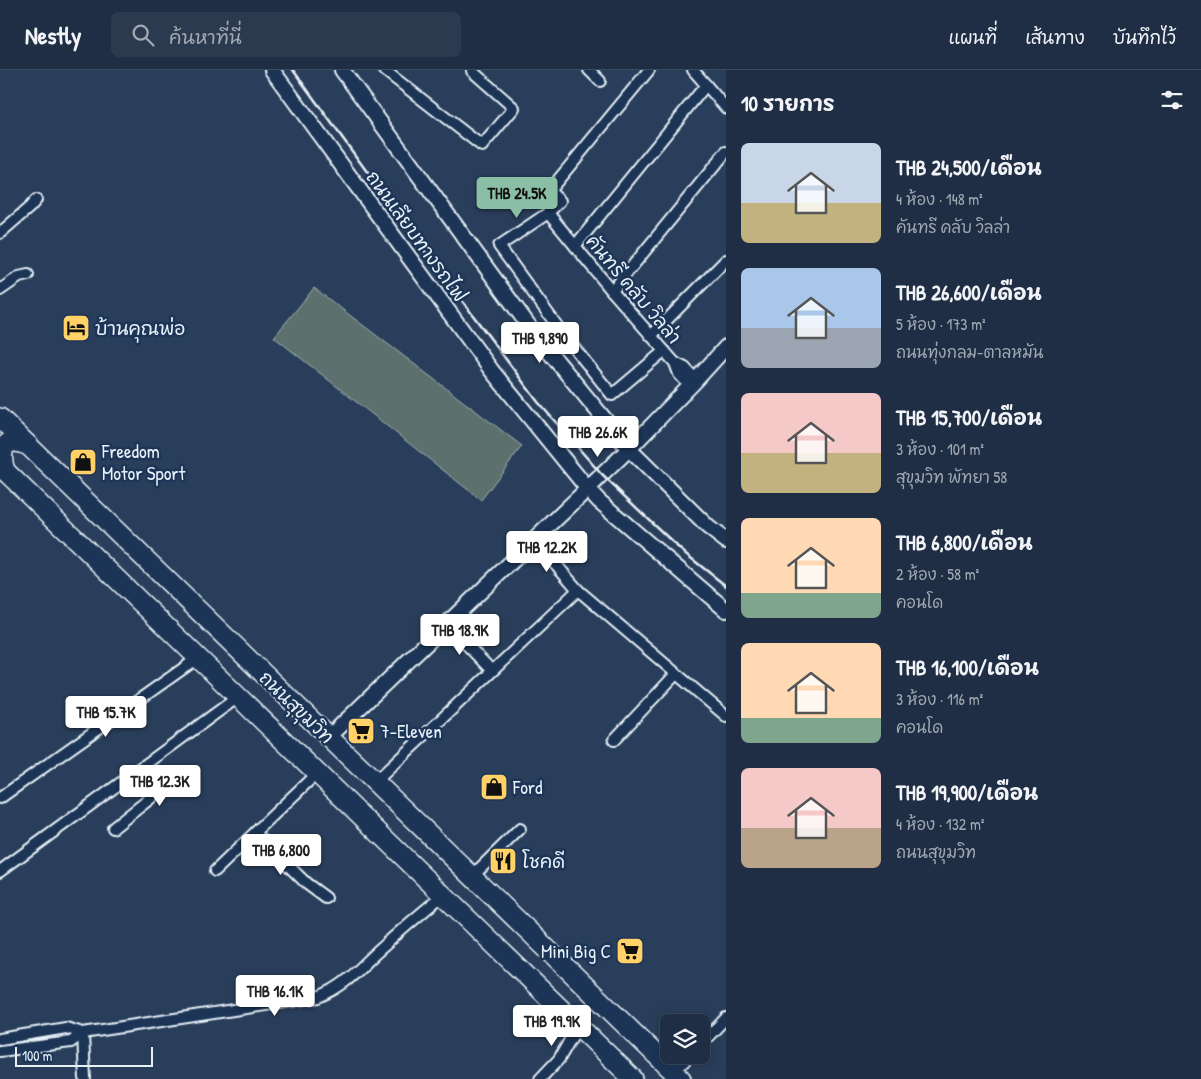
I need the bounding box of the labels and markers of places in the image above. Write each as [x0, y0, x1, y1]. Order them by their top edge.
pin: THB 24.5K [460, 176, 574, 219]
hotel icon: บ้านคุณพ่อ [61, 313, 91, 343]
place label: บ้านคุณพ่อ [95, 315, 186, 343]
pin: THB 9,890 [483, 322, 597, 364]
pin: THB 26.6K [541, 416, 655, 458]
place label: Freedom Motor Sport [101, 438, 186, 486]
shop icon: Freedom Motor Sport [68, 447, 98, 477]
pin: THB 12.2K [490, 530, 604, 573]
pin: THB 18.9K [403, 614, 517, 656]
pin: THB 15.7K [49, 696, 163, 738]
supermarket icon: 7-Eleven [346, 716, 376, 746]
place label: 7-Eleven [380, 718, 442, 744]
pin: THB 12.3K [103, 764, 217, 807]
shop icon: Ford [479, 772, 509, 802]
place label: Ford [512, 774, 543, 800]
pin: THB 6,800 [224, 834, 338, 876]
restaurant icon: โชคดี [488, 846, 518, 876]
place label: โชคดี [522, 848, 565, 874]
supermarket icon: Mini Big C [615, 936, 645, 966]
place label: Mini Big C [541, 938, 611, 964]
pin: THB 16.1K [218, 974, 332, 1017]
pin: THB 19.9K [495, 1004, 609, 1047]

